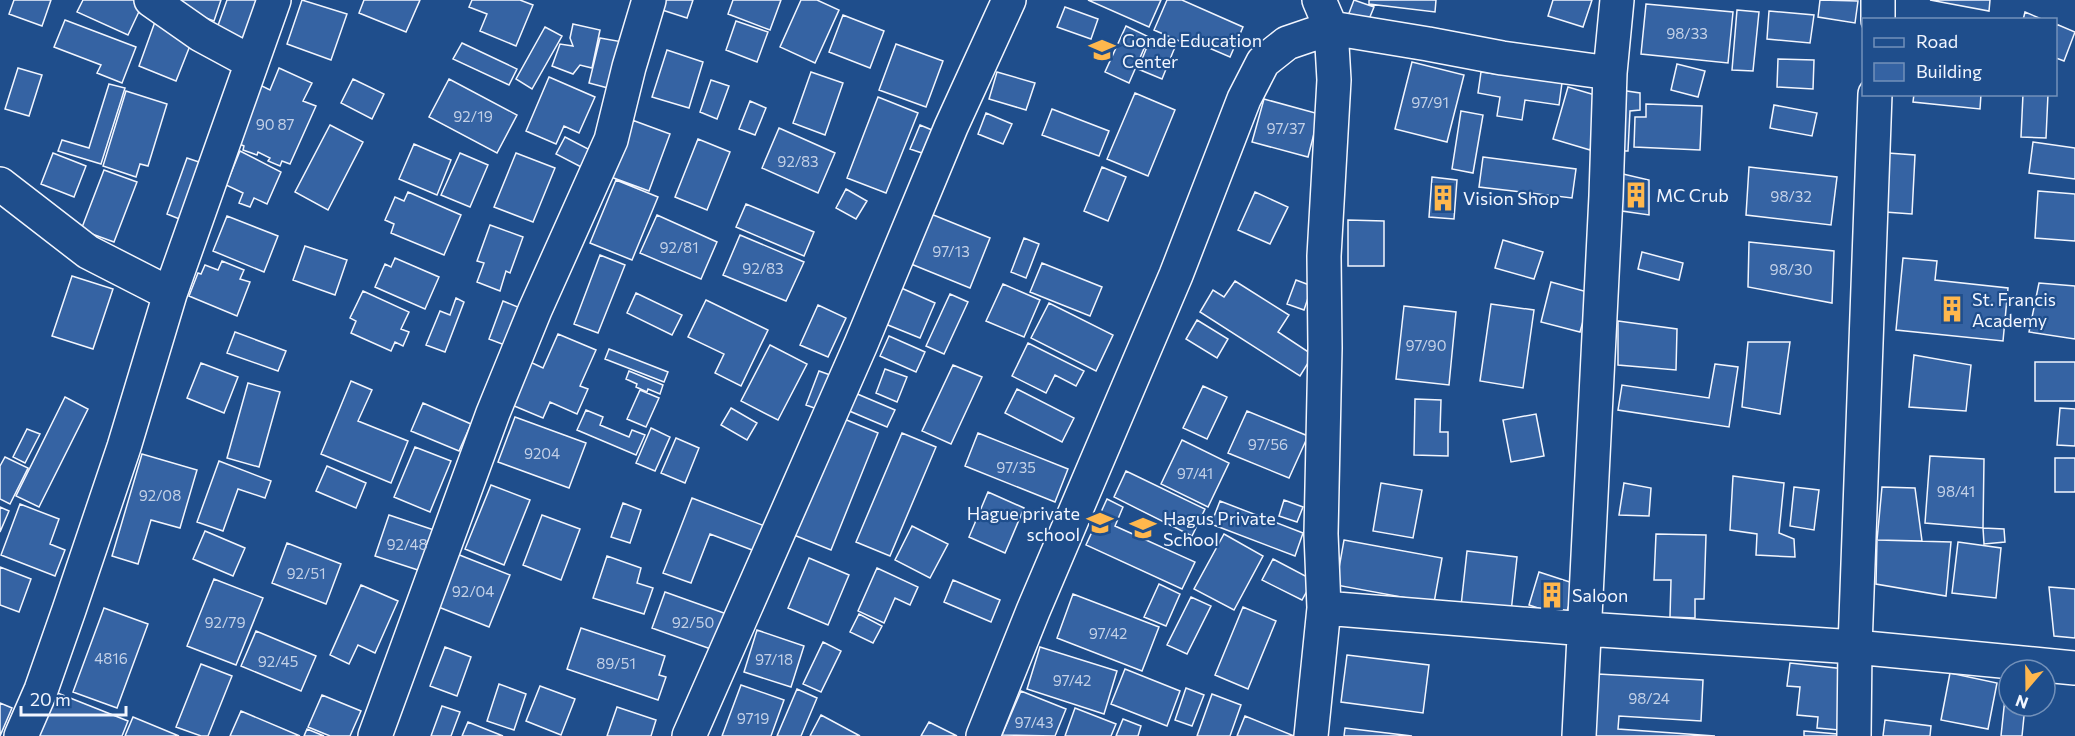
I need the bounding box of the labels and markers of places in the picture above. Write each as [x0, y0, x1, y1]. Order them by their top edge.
place label: Gonde Education Center [1122, 29, 1262, 72]
school or university icon: Gonde Education Center [1087, 35, 1117, 65]
building icon: MC Crub [1621, 180, 1651, 210]
building icon: Vision Shop [1428, 183, 1458, 213]
place label: MC Crub [1656, 184, 1729, 206]
place label: Vision Shop [1463, 187, 1560, 209]
place label: St. Francis Academy [1972, 288, 2056, 331]
building icon: St. Francis Academy [1937, 294, 1967, 324]
place label: Hague private school [967, 502, 1080, 545]
place label: Hagus Private School [1163, 507, 1276, 550]
school or university icon: Hague private school [1085, 508, 1115, 538]
school or university icon: Hagus Private School [1128, 513, 1158, 543]
building icon: Saloon [1537, 580, 1567, 610]
place label: Saloon [1572, 584, 1628, 606]

